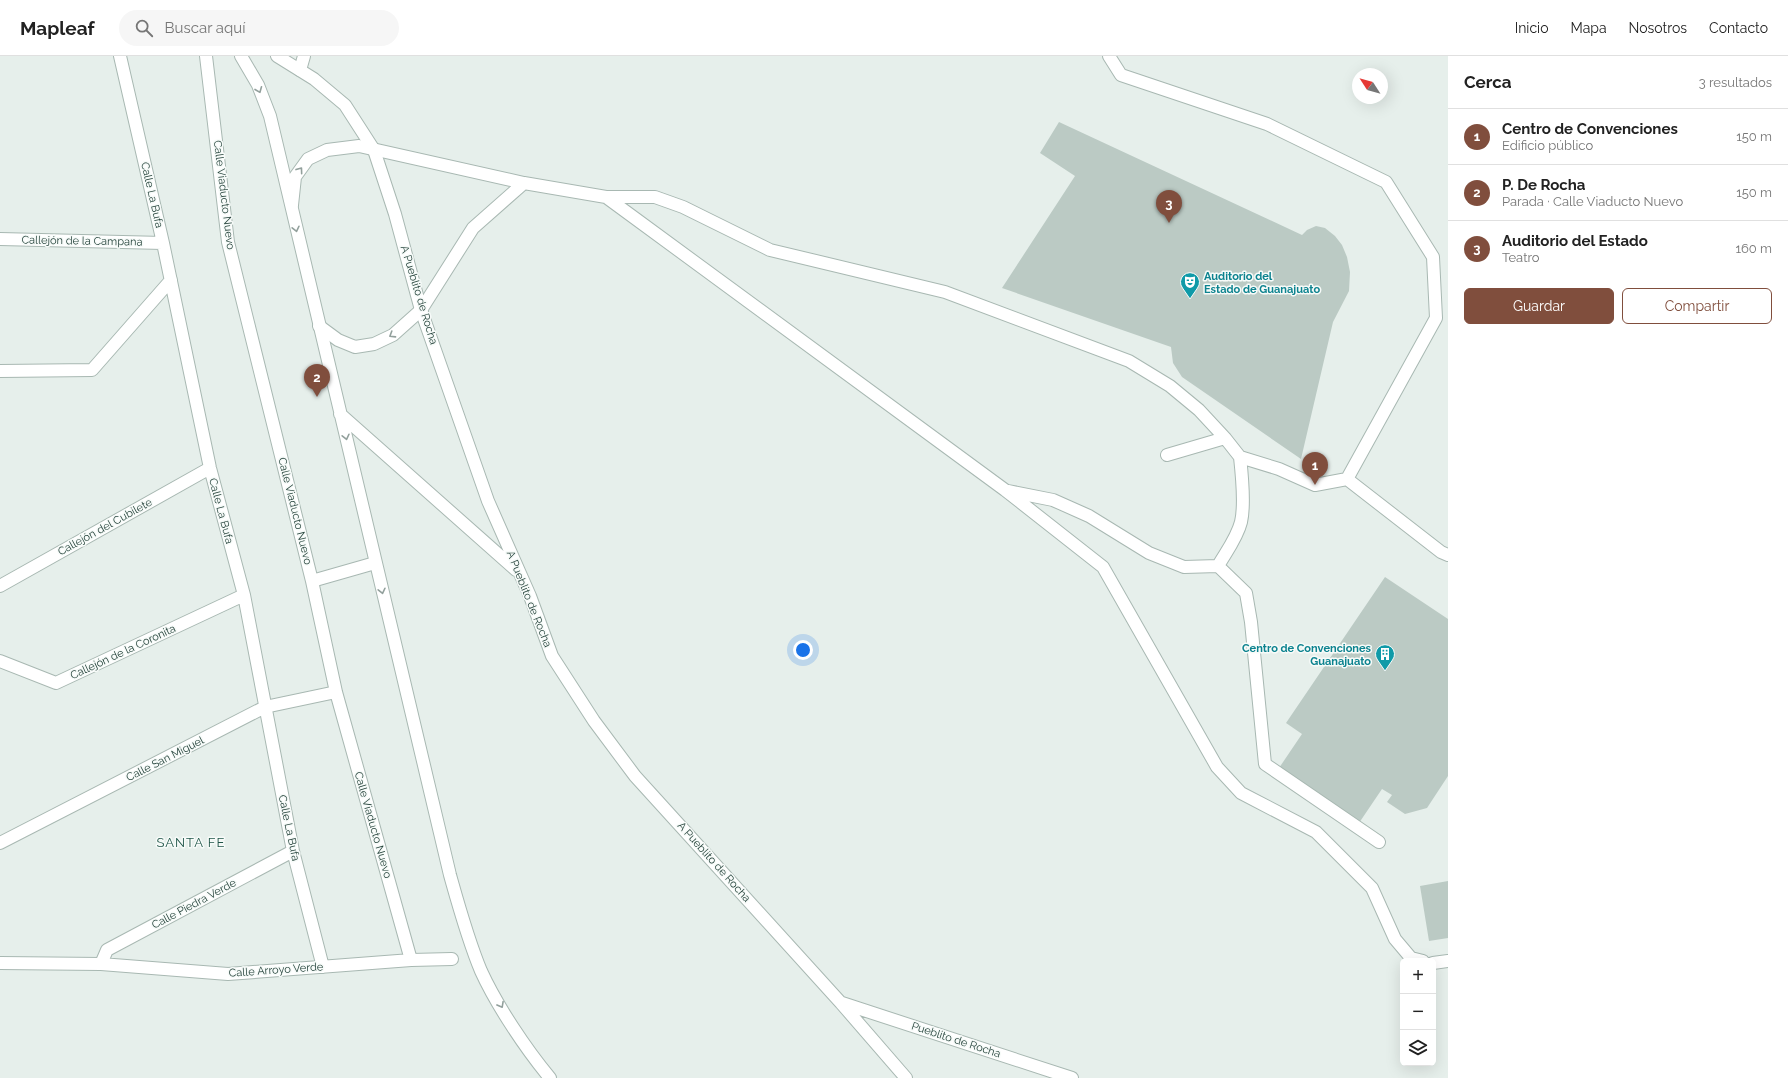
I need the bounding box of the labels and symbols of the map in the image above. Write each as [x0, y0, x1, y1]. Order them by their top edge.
north arrow [1352, 68, 1388, 104]
one-way arrow [255, 87, 263, 94]
street label: Calle Viaducto Nuevo [211, 140, 237, 251]
street label: Calle La Bufa [138, 161, 166, 229]
one-way arrow [295, 168, 302, 175]
pin: 3 [1156, 190, 1182, 223]
one-way arrow [292, 226, 300, 232]
street label: Callejón de la Campana [21, 233, 143, 249]
street label: A Pueblito de Rocha [398, 244, 440, 346]
place label: Auditorio del Estado de Guanajuato [1204, 270, 1320, 296]
theatre icon: Auditorio del Estado de Guanajuato [1179, 271, 1201, 299]
one-way arrow [389, 331, 396, 338]
pin: 2 [304, 364, 330, 397]
one-way arrow [341, 434, 349, 441]
pin: 1 [1302, 452, 1328, 485]
street label: Calle Viaducto Nuevo [275, 456, 315, 566]
street label: Calle La Bufa [206, 477, 236, 545]
street label: Callejón del Cubilete [56, 495, 155, 558]
street label: A Pueblito de Rocha [504, 549, 554, 649]
one-way arrow [377, 587, 386, 594]
street label: Callejón de la Coronita [68, 622, 178, 682]
your location [793, 640, 813, 660]
place label: Centro de Convenciones Guanajuato [1242, 642, 1372, 668]
building icon: Centro de Convenciones Guanajuato [1374, 643, 1396, 671]
street label: Calle San Miguel [124, 734, 206, 784]
street label: Calle Viaducto Nuevo [352, 770, 395, 880]
street label: Calle La Bufa [276, 794, 302, 862]
street label: A Pueblito de Rocha [675, 819, 753, 905]
district label: SANTA FE [157, 835, 225, 850]
street label: Calle Piedra Verde [150, 876, 239, 932]
street label: Calle Arroyo Verde [228, 960, 324, 980]
one-way arrow [496, 1001, 503, 1008]
street label: Pueblito de Rocha [910, 1019, 1002, 1061]

